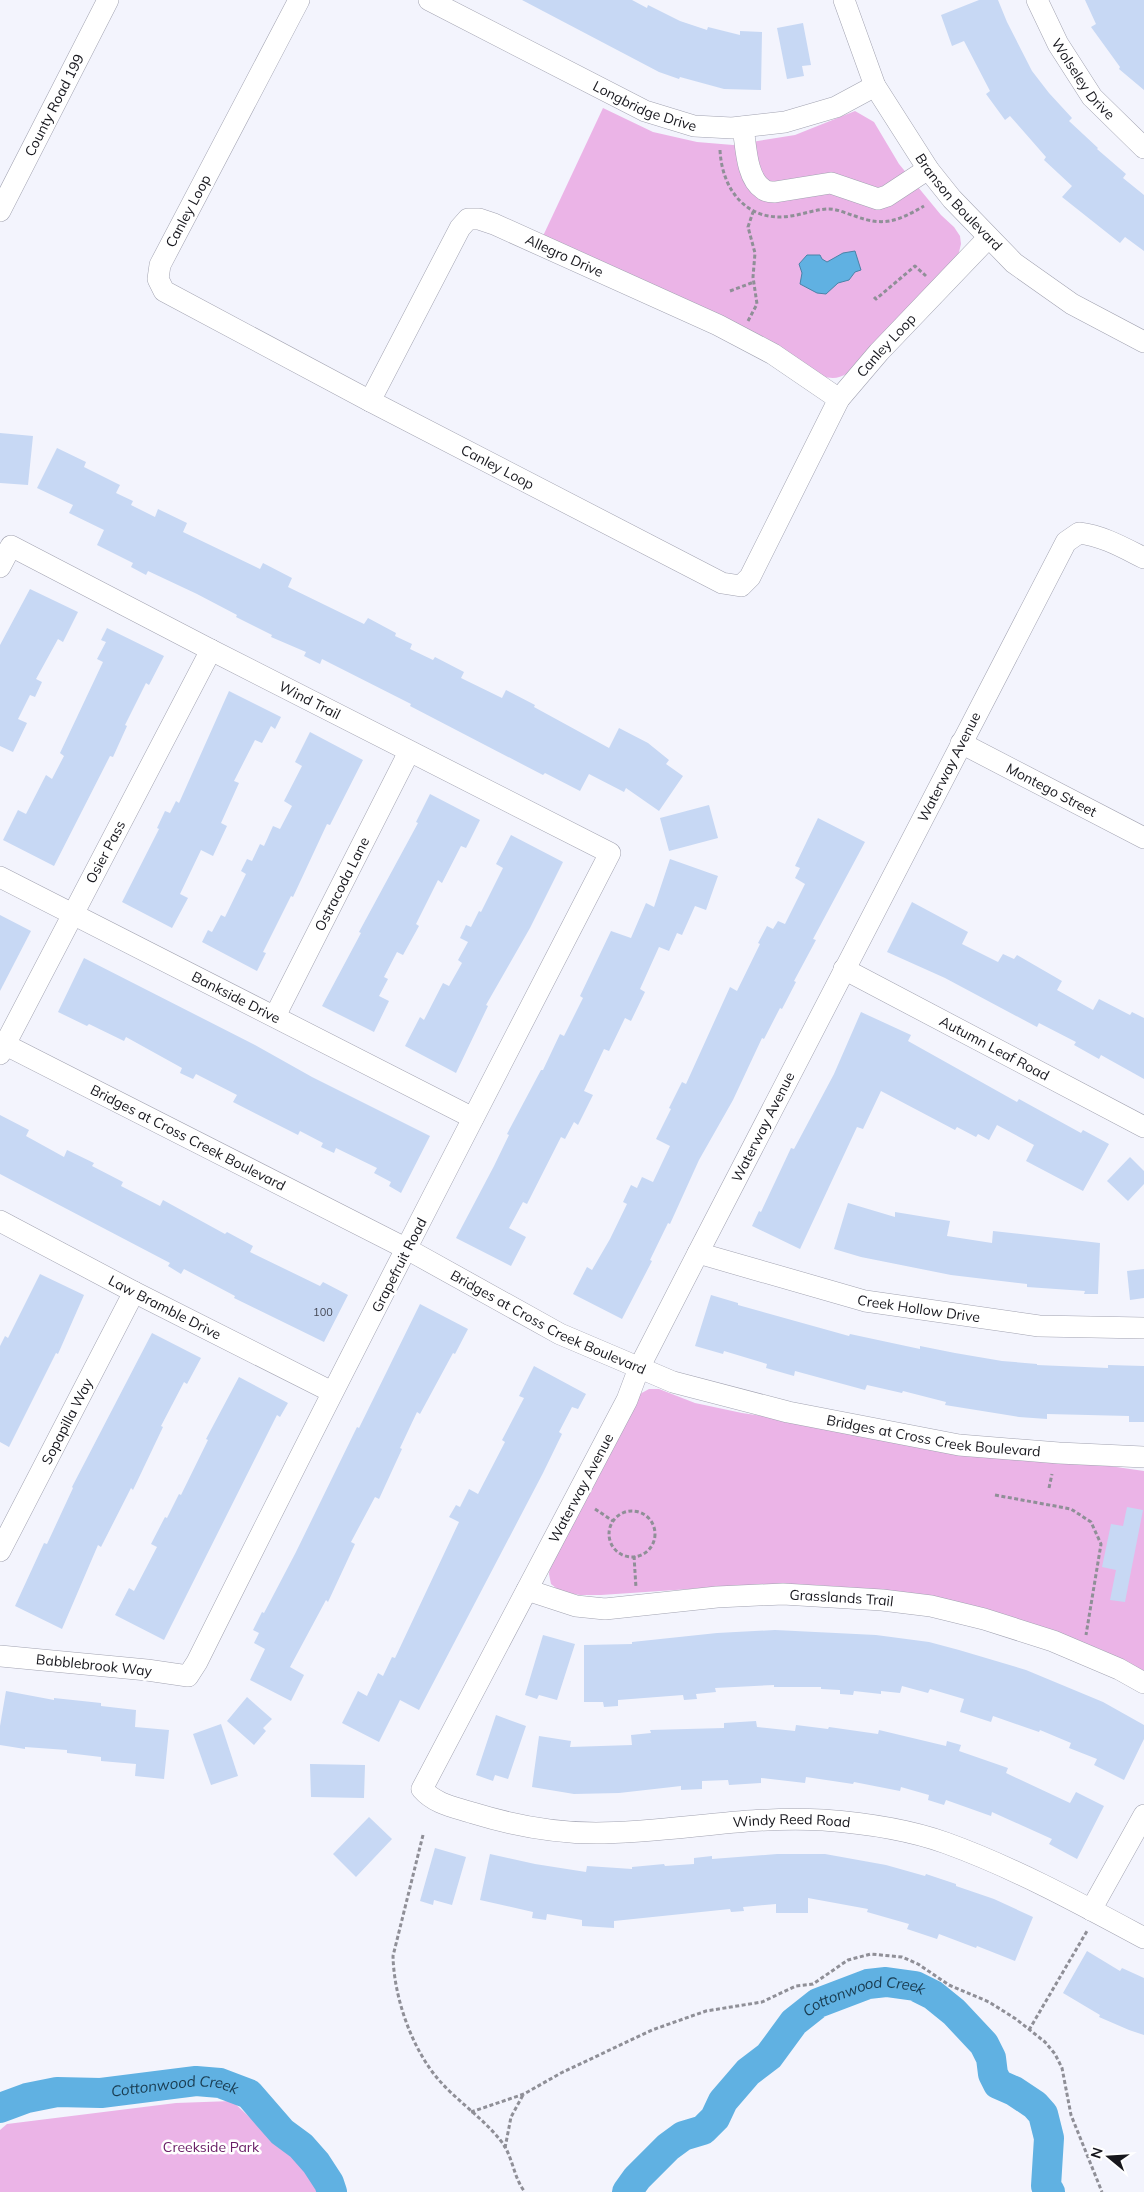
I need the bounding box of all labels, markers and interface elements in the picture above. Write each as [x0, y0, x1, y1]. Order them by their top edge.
street label: Wolseley Drive [1048, 35, 1119, 123]
street label: County Road 199 [21, 51, 88, 159]
street label: Longbridge Drive [590, 77, 699, 135]
street label: Branson Boulevard [911, 150, 1006, 254]
street label: Canley Loop [161, 172, 215, 250]
street label: Allegro Drive [523, 230, 606, 281]
street label: Canley Loop [853, 310, 920, 381]
street label: Canley Loop [458, 441, 537, 493]
street label: Wind Trail [276, 677, 344, 723]
street label: Waterway Avenue [913, 709, 985, 825]
street label: Montego Street [1003, 759, 1100, 821]
street label: Osier Pass [82, 817, 129, 886]
street label: Ostracoda Lane [311, 834, 373, 934]
street label: Bankside Drive [189, 967, 283, 1027]
street label: Autumn Leaf Road [936, 1012, 1053, 1085]
street label: Waterway Avenue [727, 1069, 799, 1185]
street label: Bridges at Cross Creek Boulevard [88, 1081, 289, 1195]
street label: Grapefruit Road [367, 1215, 431, 1315]
street label: Bridges at Cross Creek Boulevard [447, 1266, 649, 1378]
street label: Law Bramble Drive [105, 1271, 224, 1343]
street label: Creek Hollow Drive [855, 1290, 981, 1326]
house number: 100 [313, 1305, 333, 1319]
street label: Sopapilla Way [37, 1375, 97, 1467]
street label: Bridges at Cross Creek Boulevard [825, 1411, 1041, 1460]
street label: Waterway Avenue [545, 1430, 617, 1546]
street label: Grasslands Trail [789, 1585, 894, 1610]
street label: Babblebrook Way [35, 1650, 153, 1680]
street label: Windy Reed Road [732, 1810, 851, 1831]
water label: Cottonwood Creek [798, 1972, 930, 2021]
water label: Cottonwood Creek [110, 2071, 243, 2101]
north arrow [1084, 2132, 1134, 2182]
park label: Creekside Park [163, 2138, 260, 2156]
text: N [1086, 2145, 1107, 2161]

